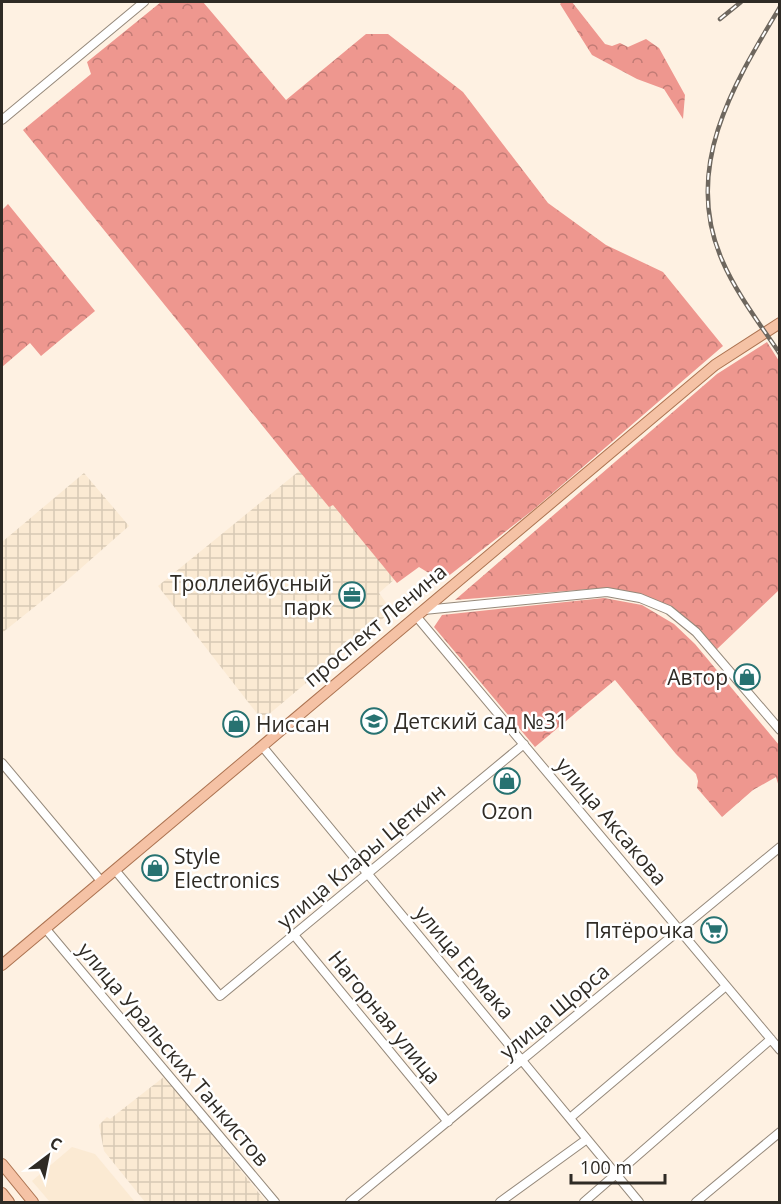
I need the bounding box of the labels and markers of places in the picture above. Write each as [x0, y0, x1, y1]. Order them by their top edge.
place label: Троллейбусный парк [170, 569, 332, 621]
office icon: Троллейбусный парк [337, 580, 367, 610]
shop icon: Автор [732, 662, 762, 692]
place label: Автор [667, 663, 728, 691]
school or university icon: Детский сад №31 [359, 706, 389, 736]
place label: Детский сад №31 [394, 707, 568, 735]
shop icon: Ниссан [221, 709, 251, 739]
place label: Ниссан [256, 710, 330, 738]
shop icon: Ozon [492, 766, 522, 796]
place label: Ozon [481, 797, 533, 825]
place label: Style Electronics [174, 842, 280, 894]
shop icon: Style Electronics [140, 853, 170, 883]
supermarket icon: Пятёрочка [699, 915, 729, 945]
place label: Пятёрочка [585, 916, 694, 944]

